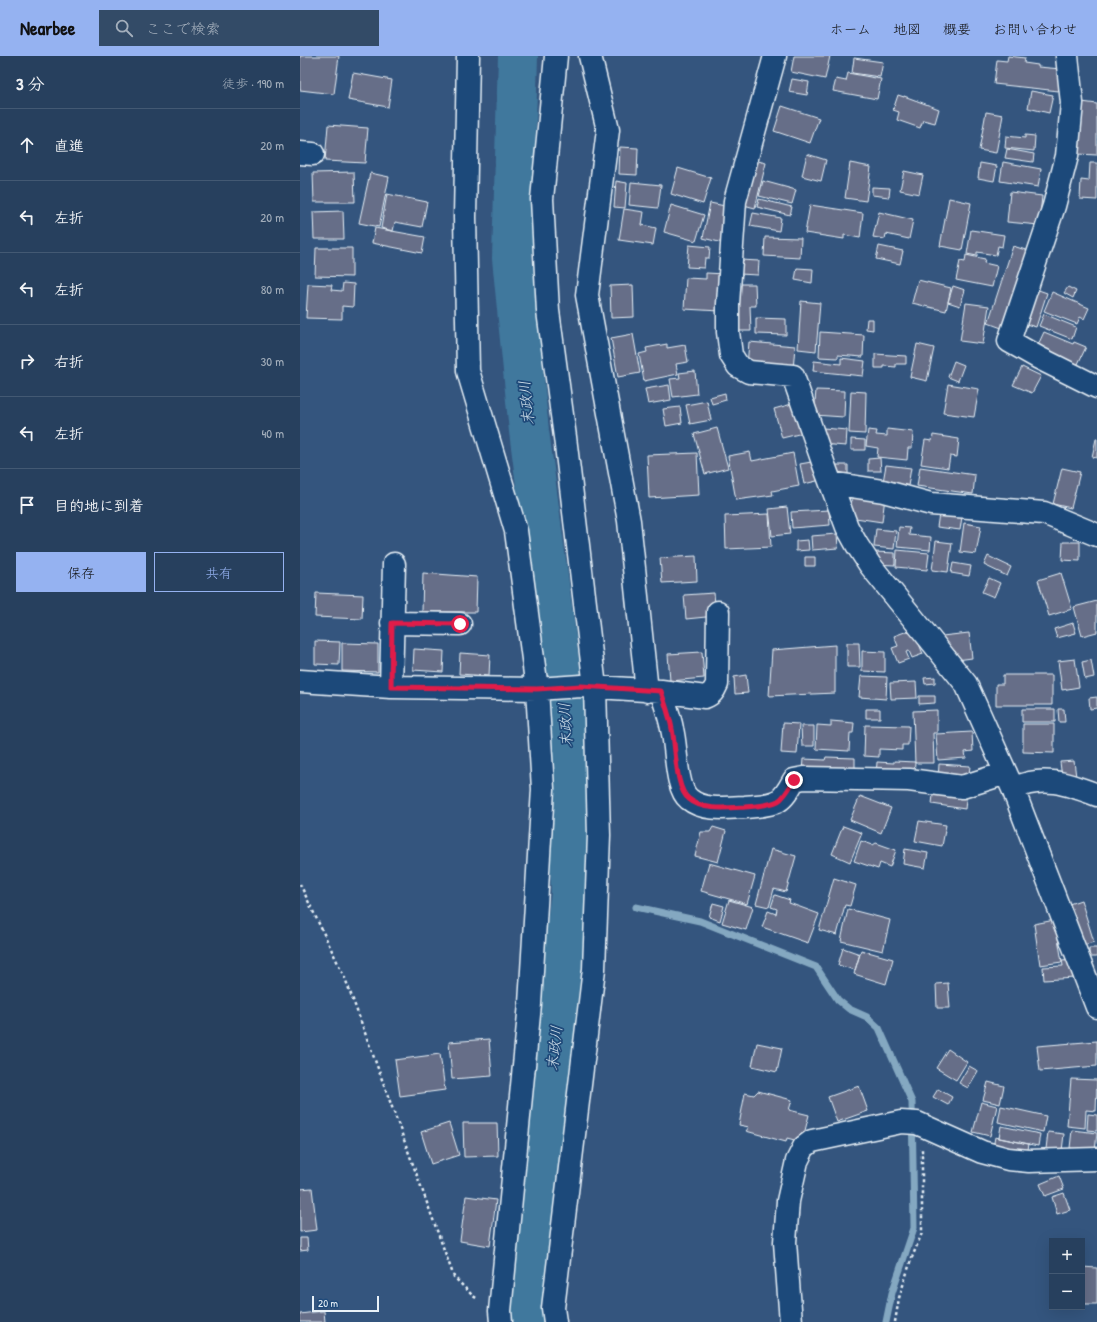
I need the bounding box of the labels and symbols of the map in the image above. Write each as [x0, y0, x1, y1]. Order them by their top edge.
water label: 末政川 [513, 380, 539, 426]
route start [451, 615, 469, 633]
water label: 末政川 [553, 702, 577, 748]
route end [785, 771, 803, 789]
water label: 末政川 [541, 1025, 567, 1071]
scale bar [312, 1294, 379, 1313]

